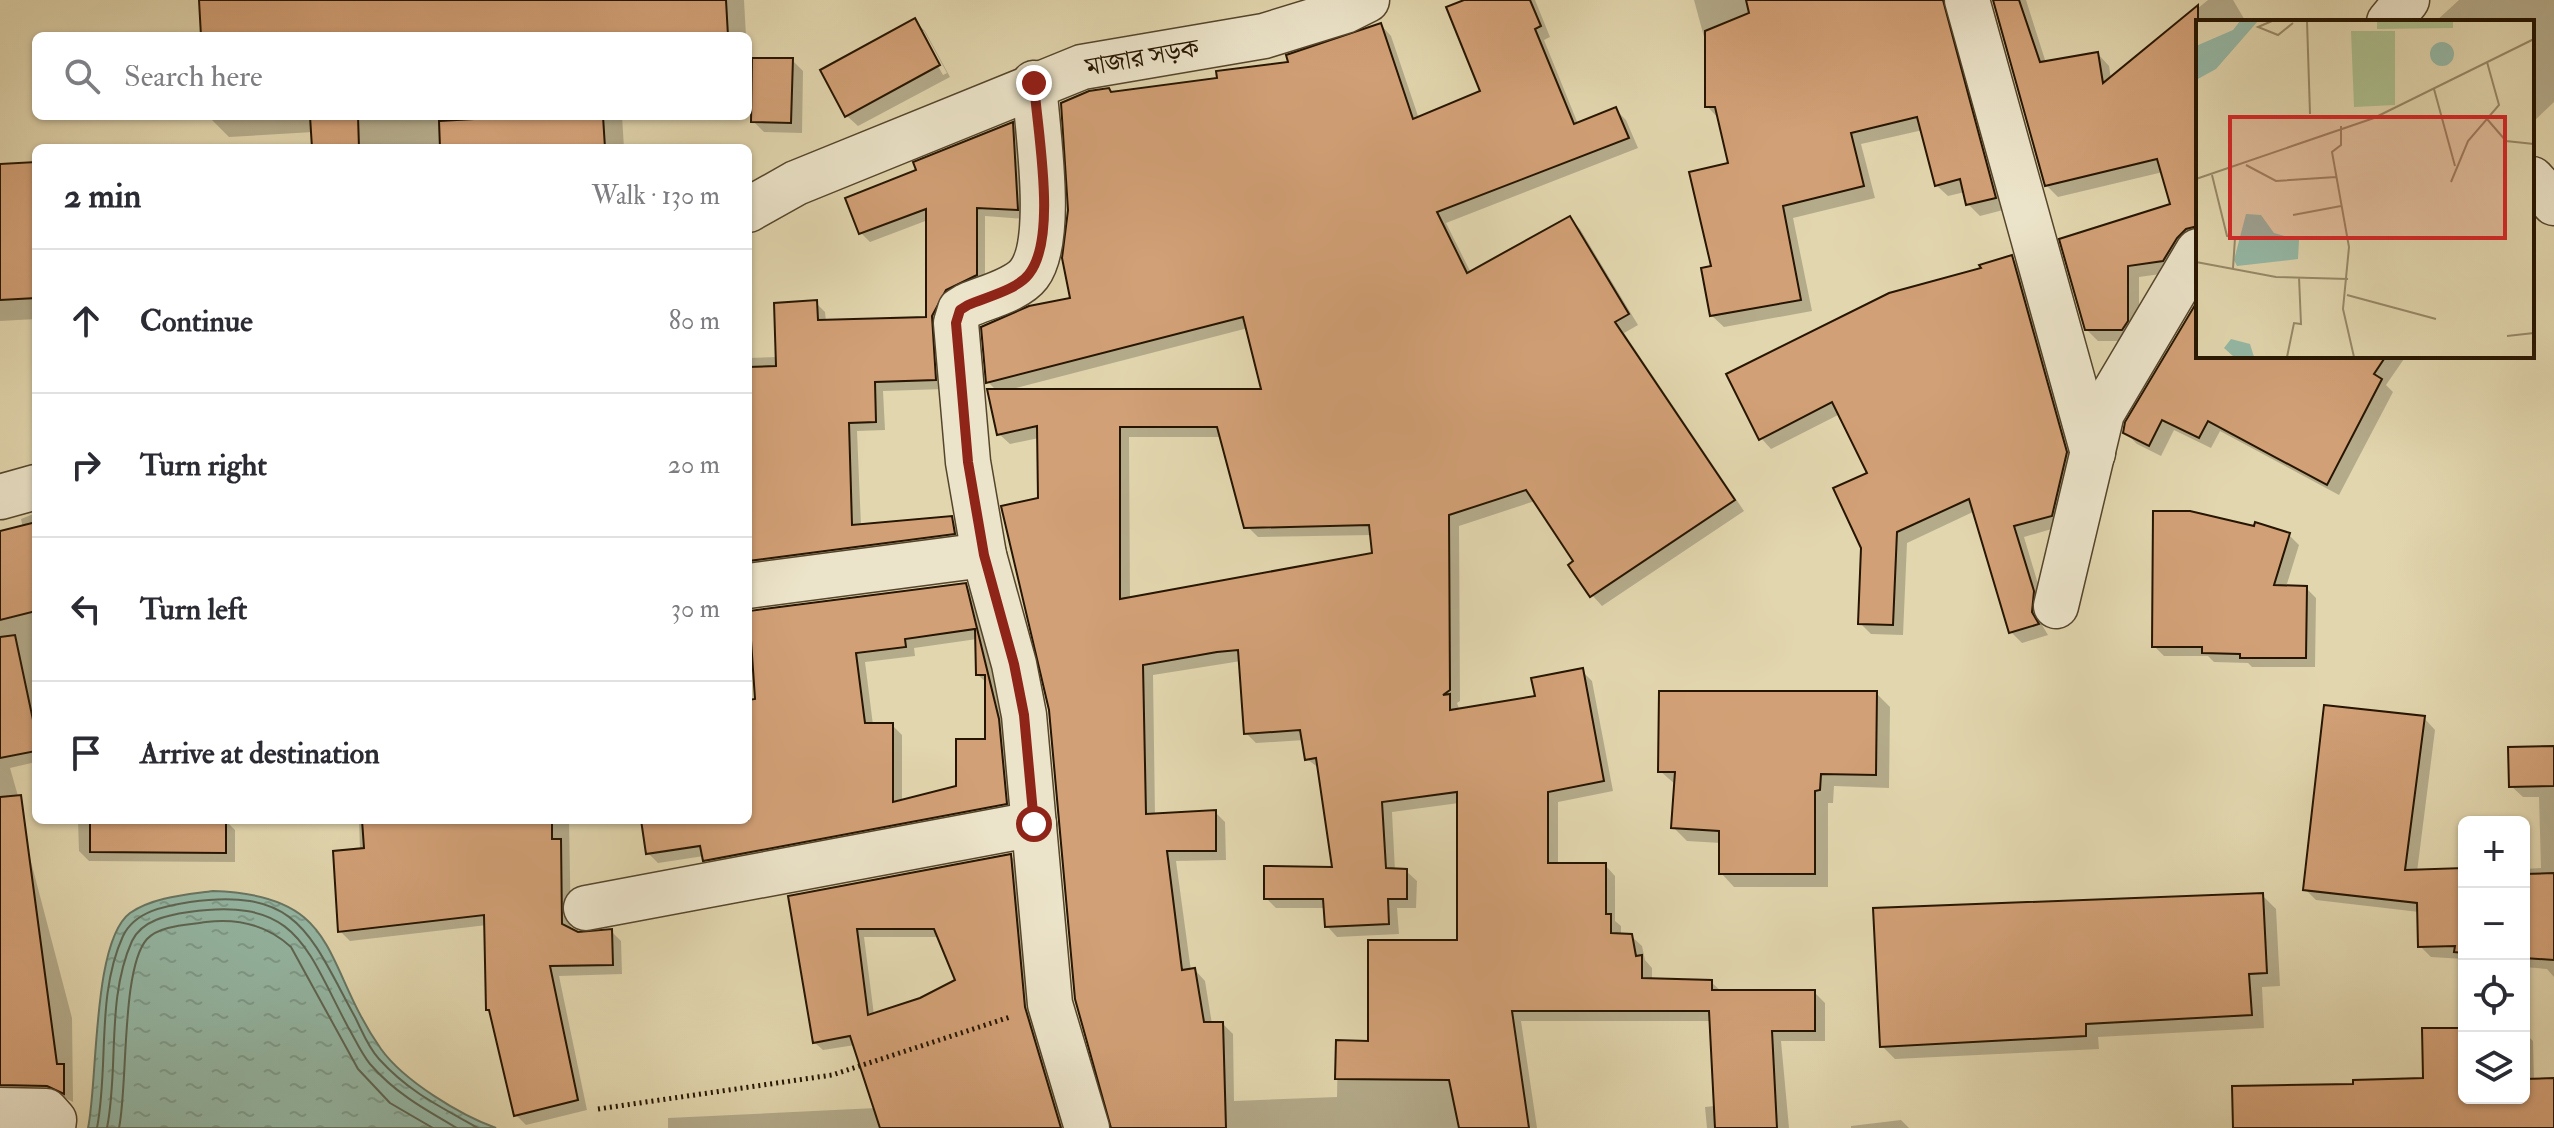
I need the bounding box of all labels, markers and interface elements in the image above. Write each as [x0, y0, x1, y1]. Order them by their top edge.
inset map [2196, 20, 2534, 358]
search box [32, 32, 752, 120]
street label: মাজার সড়ক [1082, 32, 1203, 84]
icon: search [60, 54, 104, 98]
text: Search here [124, 58, 263, 95]
route end [1016, 65, 1052, 101]
text: 2 min [64, 175, 141, 218]
text: Walk · 130 m [592, 180, 720, 212]
icon: ahead [64, 299, 108, 343]
text: Continue [140, 303, 253, 340]
text: 80 m [669, 305, 720, 337]
icon: right [64, 443, 108, 487]
text: Turn right [140, 447, 267, 484]
text: 20 m [668, 449, 720, 481]
icon: left [64, 587, 108, 631]
text: Turn left [140, 591, 247, 628]
text: 30 m [671, 593, 720, 625]
icon: arrive [64, 731, 108, 775]
text: Arrive at destination [140, 735, 380, 772]
route start [1016, 806, 1052, 842]
map controls [2458, 816, 2530, 1104]
button: + [2458, 816, 2530, 888]
button: − [2458, 888, 2530, 960]
button: locate [2458, 960, 2530, 1032]
button: layers [2458, 1032, 2530, 1104]

